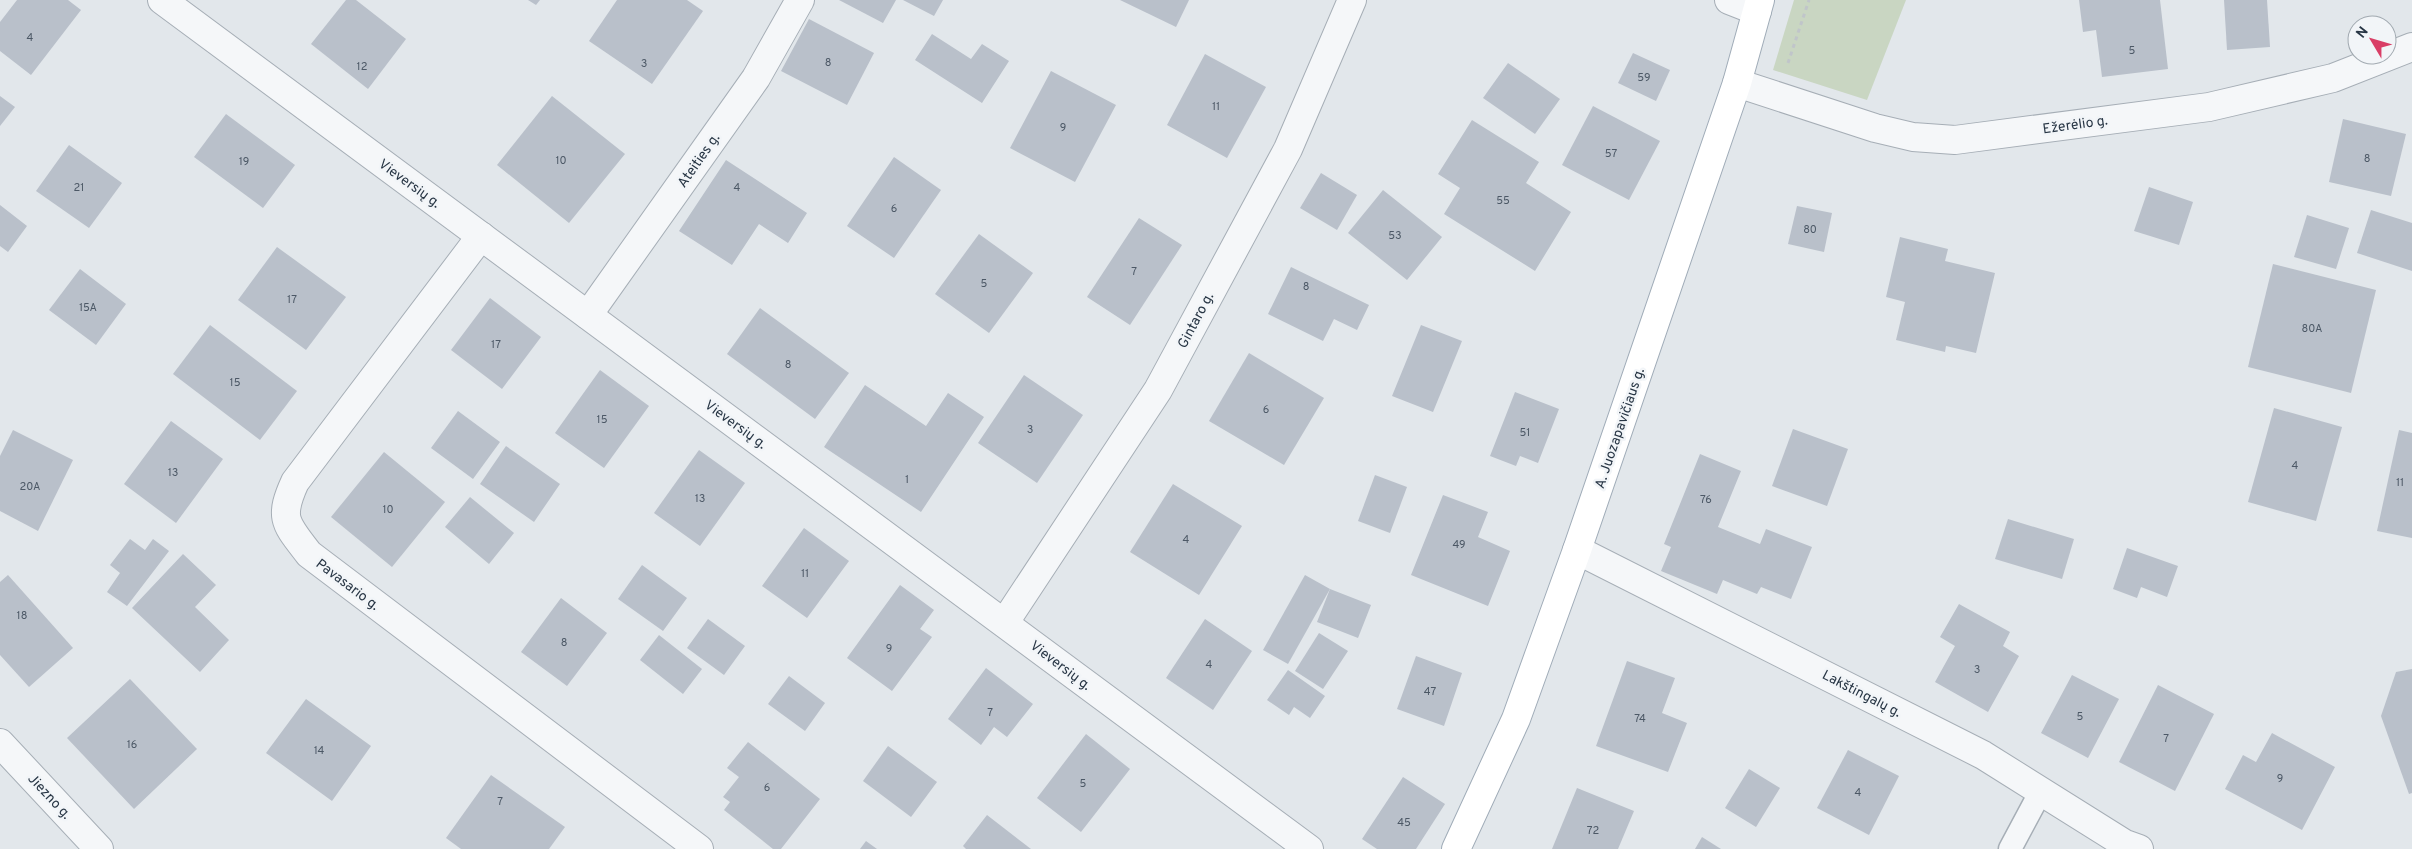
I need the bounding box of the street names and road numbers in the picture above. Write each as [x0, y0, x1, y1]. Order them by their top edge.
street label: Ežerėlio g. [2042, 113, 2109, 138]
street label: Ateities g. [674, 130, 724, 191]
street label: Vieversių g. [375, 156, 443, 212]
street label: Gintaro g. [1175, 290, 1218, 352]
street label: A. Juozapavičiaus g. [1592, 366, 1649, 491]
street label: Vieversių g. [701, 397, 769, 453]
street label: Pavasario g. [312, 556, 382, 615]
street label: Vieversių g. [1026, 638, 1094, 695]
street label: Lakštingalų g. [1819, 667, 1904, 722]
street label: Jiezno g. [24, 771, 74, 823]

